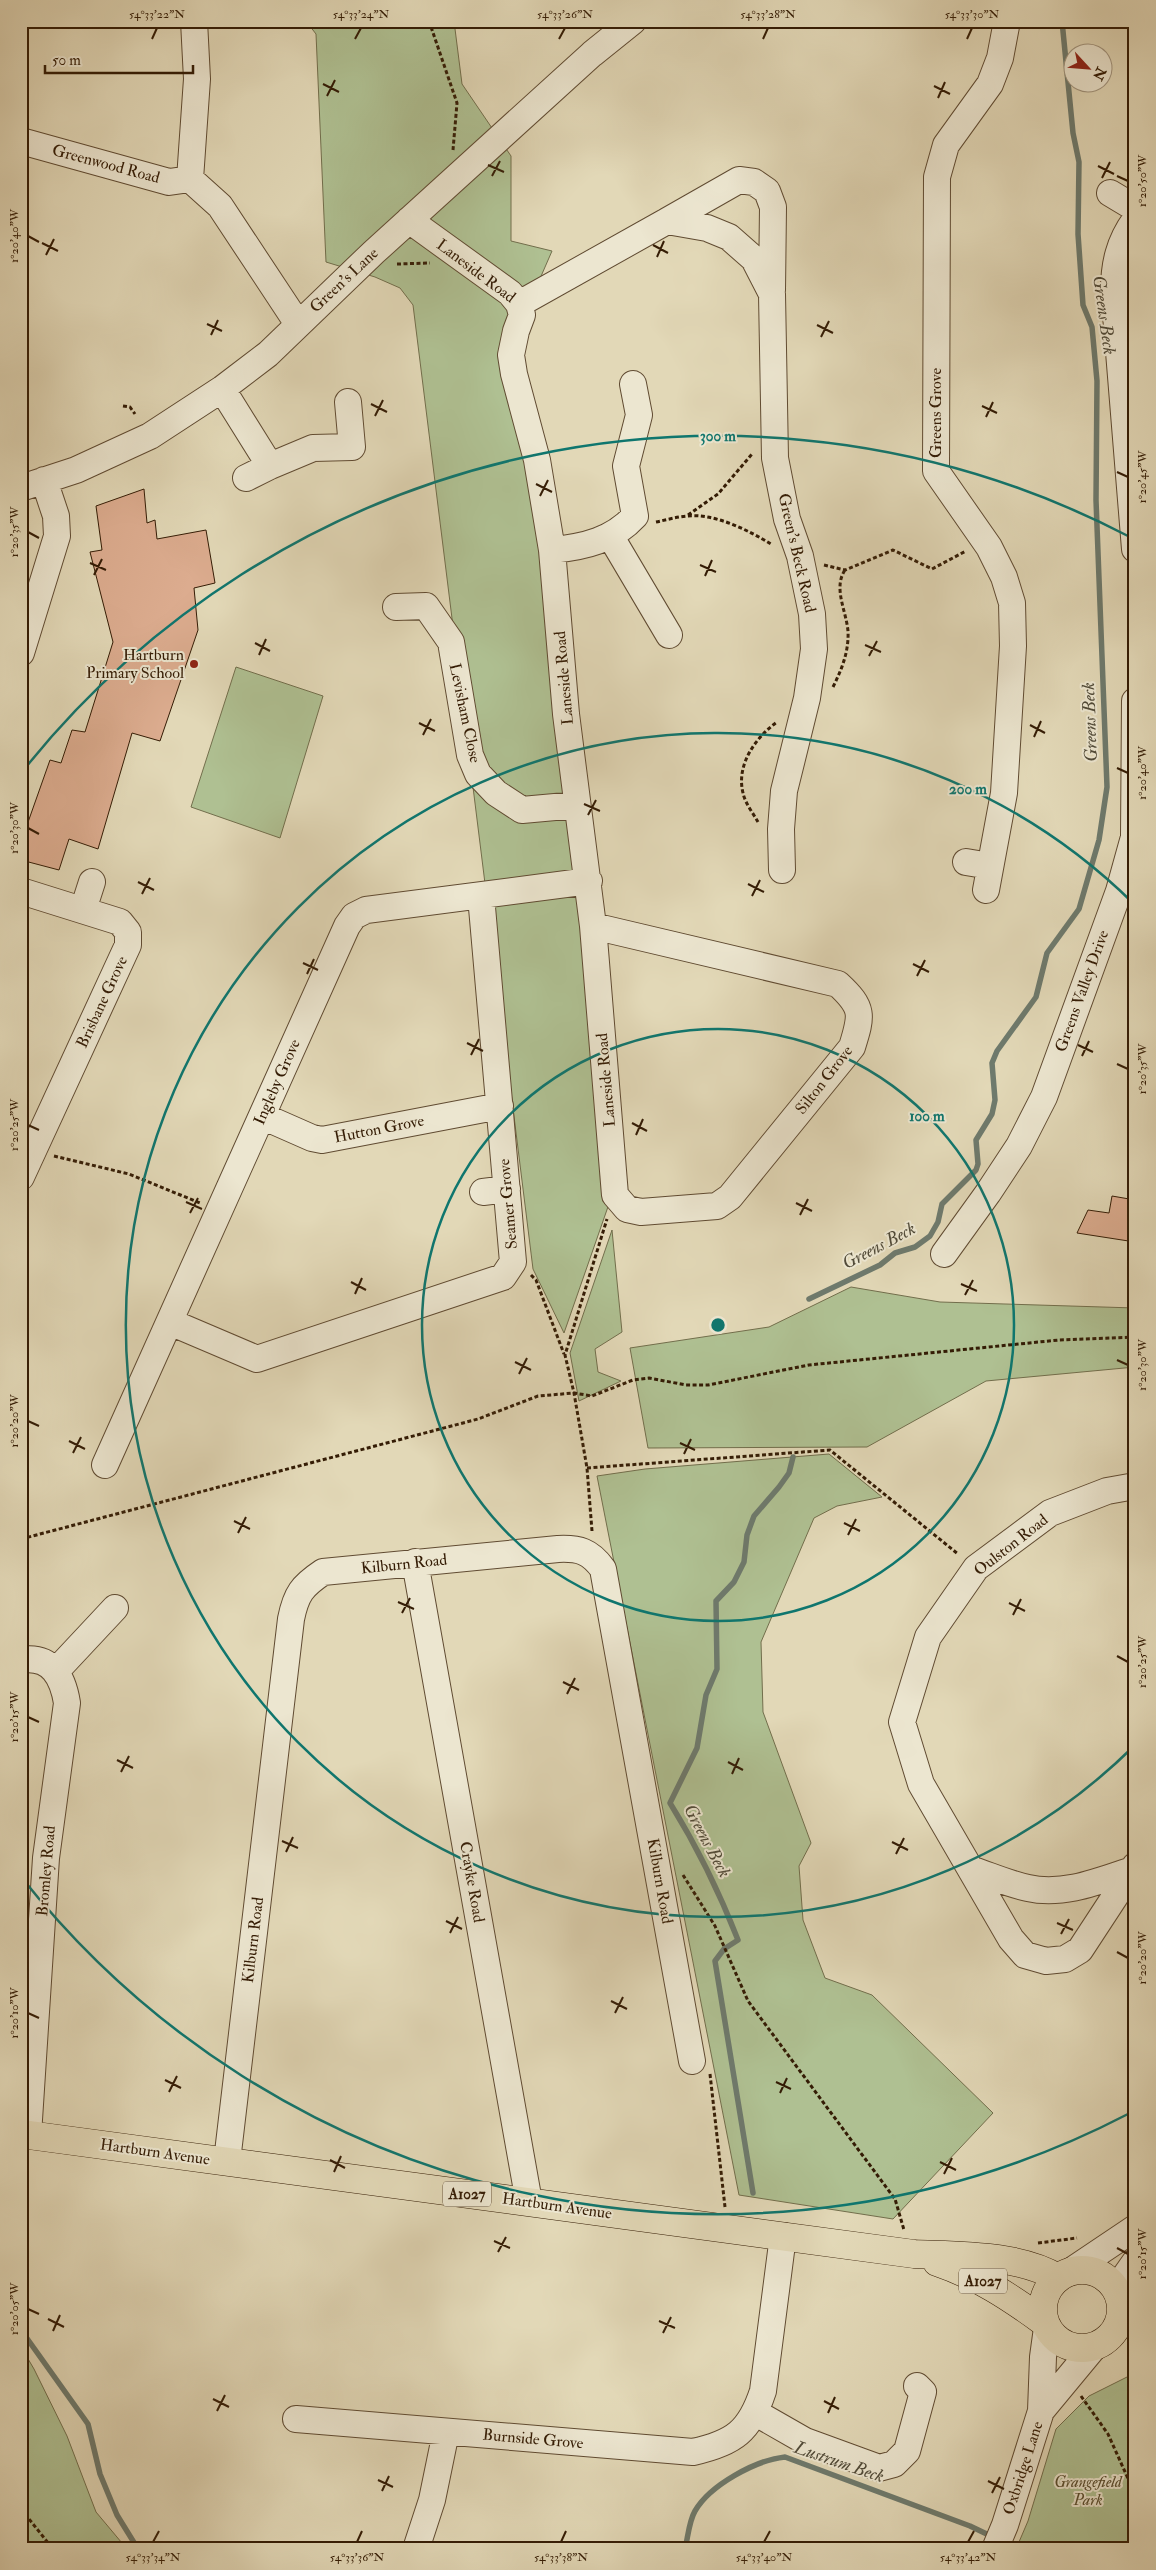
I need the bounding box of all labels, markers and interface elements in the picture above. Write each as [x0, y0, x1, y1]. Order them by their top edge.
text: 54°33'22"N [129, 7, 185, 22]
text: 54°33'24"N [333, 7, 390, 22]
text: 54°33'26"N [537, 7, 593, 22]
text: 54°33'28"N [740, 7, 796, 22]
text: 54°33'30"N [945, 7, 1000, 22]
scale bar [45, 42, 192, 74]
north arrow [1064, 42, 1114, 92]
text: 50 m [52, 51, 81, 70]
text: N [1089, 63, 1110, 83]
street label: Greenwood Road [50, 140, 162, 188]
text: 1°20'50"W [1135, 154, 1150, 207]
text: 1°20'40"W [7, 208, 22, 263]
street label: Laneside Road [432, 235, 520, 307]
street label: Green's Lane [305, 243, 383, 317]
water label: Greens Beck [1087, 274, 1121, 356]
street label: Greens Grove [926, 368, 946, 458]
text: 300 m [700, 427, 736, 446]
text: 1°20'45"W [1135, 450, 1150, 504]
street label: Green's Beck Road [774, 491, 820, 615]
text: 1°20'35"W [7, 506, 22, 558]
street label: Laneside Road [550, 630, 578, 726]
place label: Hartburn Primary School [86, 645, 184, 683]
marker: Hartburn Primary School [188, 658, 200, 670]
street label: Levisham Close [445, 661, 485, 765]
water label: Greens Beck [1077, 682, 1103, 762]
text: 1°20'40"W [1135, 745, 1150, 800]
text: 200 m [949, 780, 987, 799]
text: 1°20'30"W [7, 801, 22, 854]
street label: Greens Valley Drive [1051, 927, 1113, 1055]
street label: Brisbane Grove [72, 953, 132, 1051]
street label: Laneside Road [592, 1032, 620, 1128]
street label: Ingleby Grove [249, 1036, 305, 1128]
street label: Silton Grove [791, 1041, 857, 1118]
text: 1°20'35"W [1135, 1043, 1150, 1095]
text: 1°20'25"W [7, 1098, 22, 1151]
text: 100 m [909, 1107, 945, 1126]
street label: Hutton Grove [332, 1110, 426, 1148]
street label: Seamer Grove [494, 1158, 522, 1250]
water label: Greens Beck [838, 1217, 920, 1275]
centre of rings [709, 1316, 727, 1334]
text: 1°20'30"W [1135, 1338, 1150, 1391]
text: 1°20'20"W [7, 1393, 22, 1448]
street label: Oulston Road [970, 1510, 1052, 1580]
street label: Kilburn Road [360, 1550, 448, 1578]
text: 1°20'25"W [1135, 1635, 1150, 1688]
text: 1°20'15"W [7, 1691, 22, 1742]
water label: Greens Beck [678, 1800, 736, 1882]
street label: Bromley Road [32, 1825, 60, 1917]
street label: Kilburn Road [643, 1837, 677, 1925]
street label: Crayke Road [455, 1840, 489, 1924]
street label: Kilburn Road [238, 1896, 268, 1984]
text: 1°20'20"W [1135, 1930, 1150, 1985]
text: 1°20'10"W [7, 1986, 22, 2039]
street label: Hartburn Avenue [99, 2134, 212, 2170]
road number: A1027 [443, 2182, 491, 2206]
street label: Hartburn Avenue [501, 2188, 614, 2224]
text: 1°20'15"W [1135, 2228, 1150, 2279]
road number: A1027 [959, 2268, 1007, 2294]
text: 1°20'05"W [7, 2282, 22, 2335]
street label: Oxbridge Lane [999, 2419, 1048, 2517]
street label: Burnside Grove [482, 2425, 584, 2453]
water label: Lustrum Beck [790, 2436, 887, 2488]
park label: Grangefield Park [1054, 2472, 1123, 2510]
text: 54°33'34"N [126, 2550, 181, 2565]
text: 54°33'36"N [330, 2550, 385, 2565]
text: 54°33'38"N [534, 2550, 588, 2565]
text: 54°33'40"N [736, 2550, 793, 2565]
text: 54°33'42"N [940, 2550, 997, 2565]

